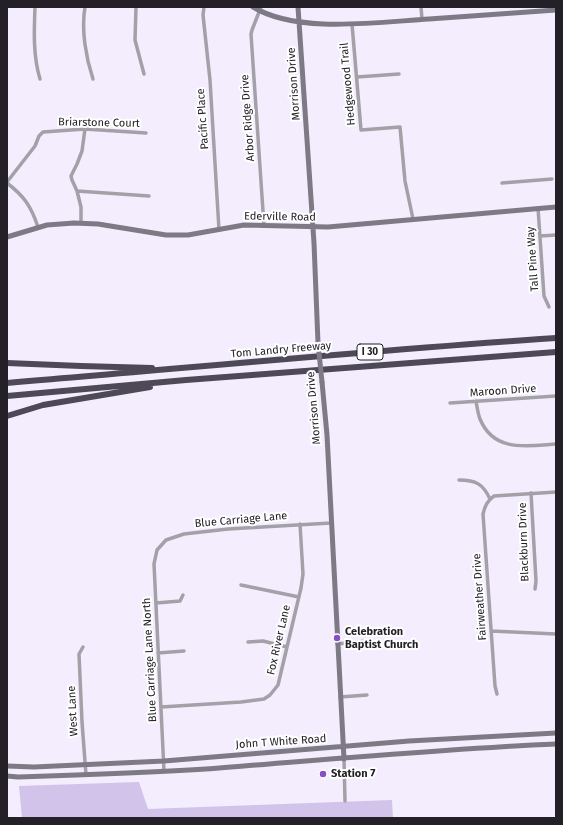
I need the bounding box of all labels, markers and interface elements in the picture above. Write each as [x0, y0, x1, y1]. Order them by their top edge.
street label: Hedgewood Trail [338, 42, 358, 126]
street label: Morrison Drive [285, 47, 303, 121]
street label: Arbor Ridge Drive [238, 74, 258, 162]
street label: Pacific Place [194, 88, 212, 150]
street label: Briarstone Court [58, 116, 140, 130]
street label: Ederville Road [244, 210, 316, 224]
street label: Tall Pine Way [524, 226, 542, 292]
street label: Tom Landry Freeway [230, 339, 332, 361]
road number: I 30 [357, 344, 383, 360]
street label: Morrison Drive [304, 371, 324, 445]
street label: Maroon Drive [469, 382, 537, 400]
street label: Blackburn Drive [516, 502, 532, 582]
street label: Blue Carriage Lane [194, 509, 288, 531]
street label: Fairweather Drive [470, 553, 490, 641]
street label: Blue Carriage Lane North [140, 597, 160, 723]
street label: Fox River Lane [265, 604, 293, 676]
place label: Celebration Baptist Church [345, 625, 418, 651]
marker: Celebration Baptist Church [332, 633, 342, 643]
street label: West Lane [65, 685, 81, 737]
street label: John T White Road [235, 732, 327, 752]
place label: Station 7 [331, 767, 375, 781]
marker: Station 7 [318, 769, 328, 779]

